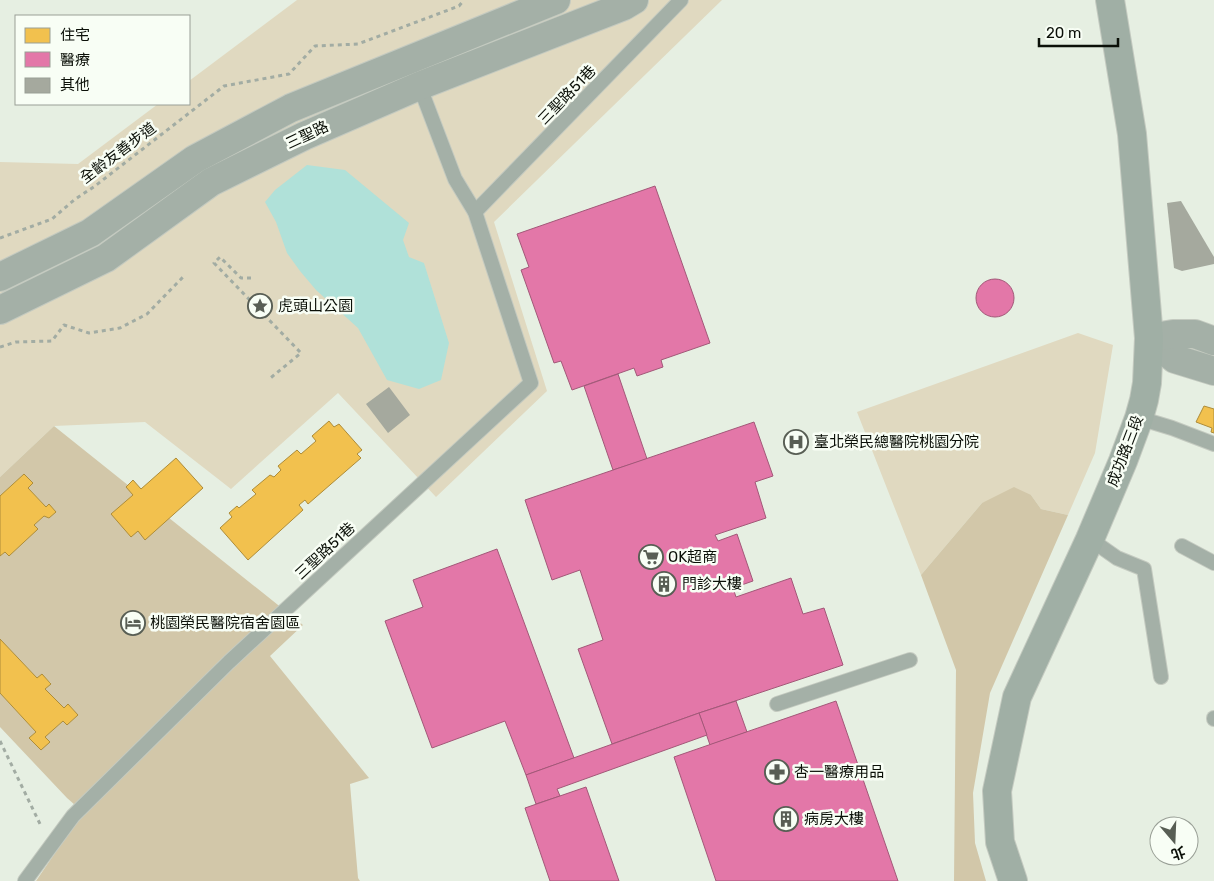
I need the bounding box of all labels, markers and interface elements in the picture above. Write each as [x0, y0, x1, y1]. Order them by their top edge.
legend [15, 15, 190, 105]
scale bar [1039, 15, 1118, 47]
text: 20 m [1046, 24, 1081, 42]
text: 住宅 [60, 26, 90, 44]
text: 醫療 [60, 51, 90, 69]
street label: 三聖路51巷 [534, 62, 600, 128]
text: 其他 [60, 76, 90, 94]
street label: 三聖路 [283, 117, 331, 153]
street label: 全齡友善步道 [77, 119, 159, 187]
place icon: 虎頭山公園 [247, 293, 273, 319]
place label: 虎頭山公園 [278, 297, 353, 315]
street label: 成功路三段 [1103, 413, 1147, 489]
hospital icon: 臺北榮民總醫院桃園分院 [783, 429, 809, 455]
place label: 臺北榮民總醫院桃園分院 [814, 433, 979, 451]
street label: 三聖路51巷 [291, 519, 359, 583]
supermarket icon: OK超商 [638, 544, 664, 570]
place label: OK超商 [668, 548, 717, 566]
building icon: 門診大樓 [651, 571, 677, 597]
place label: 門診大樓 [682, 575, 742, 593]
hotel icon: 桃園榮民醫院宿舍園區 [120, 610, 146, 636]
place label: 桃園榮民醫院宿舍園區 [150, 614, 300, 632]
pharmacy icon: 杏一醫療用品 [764, 759, 790, 785]
place label: 杏一醫療用品 [794, 763, 884, 781]
building icon: 病房大樓 [773, 806, 799, 832]
place label: 病房大樓 [804, 810, 864, 828]
north arrow [1149, 816, 1199, 866]
text: 北 [1169, 843, 1187, 863]

